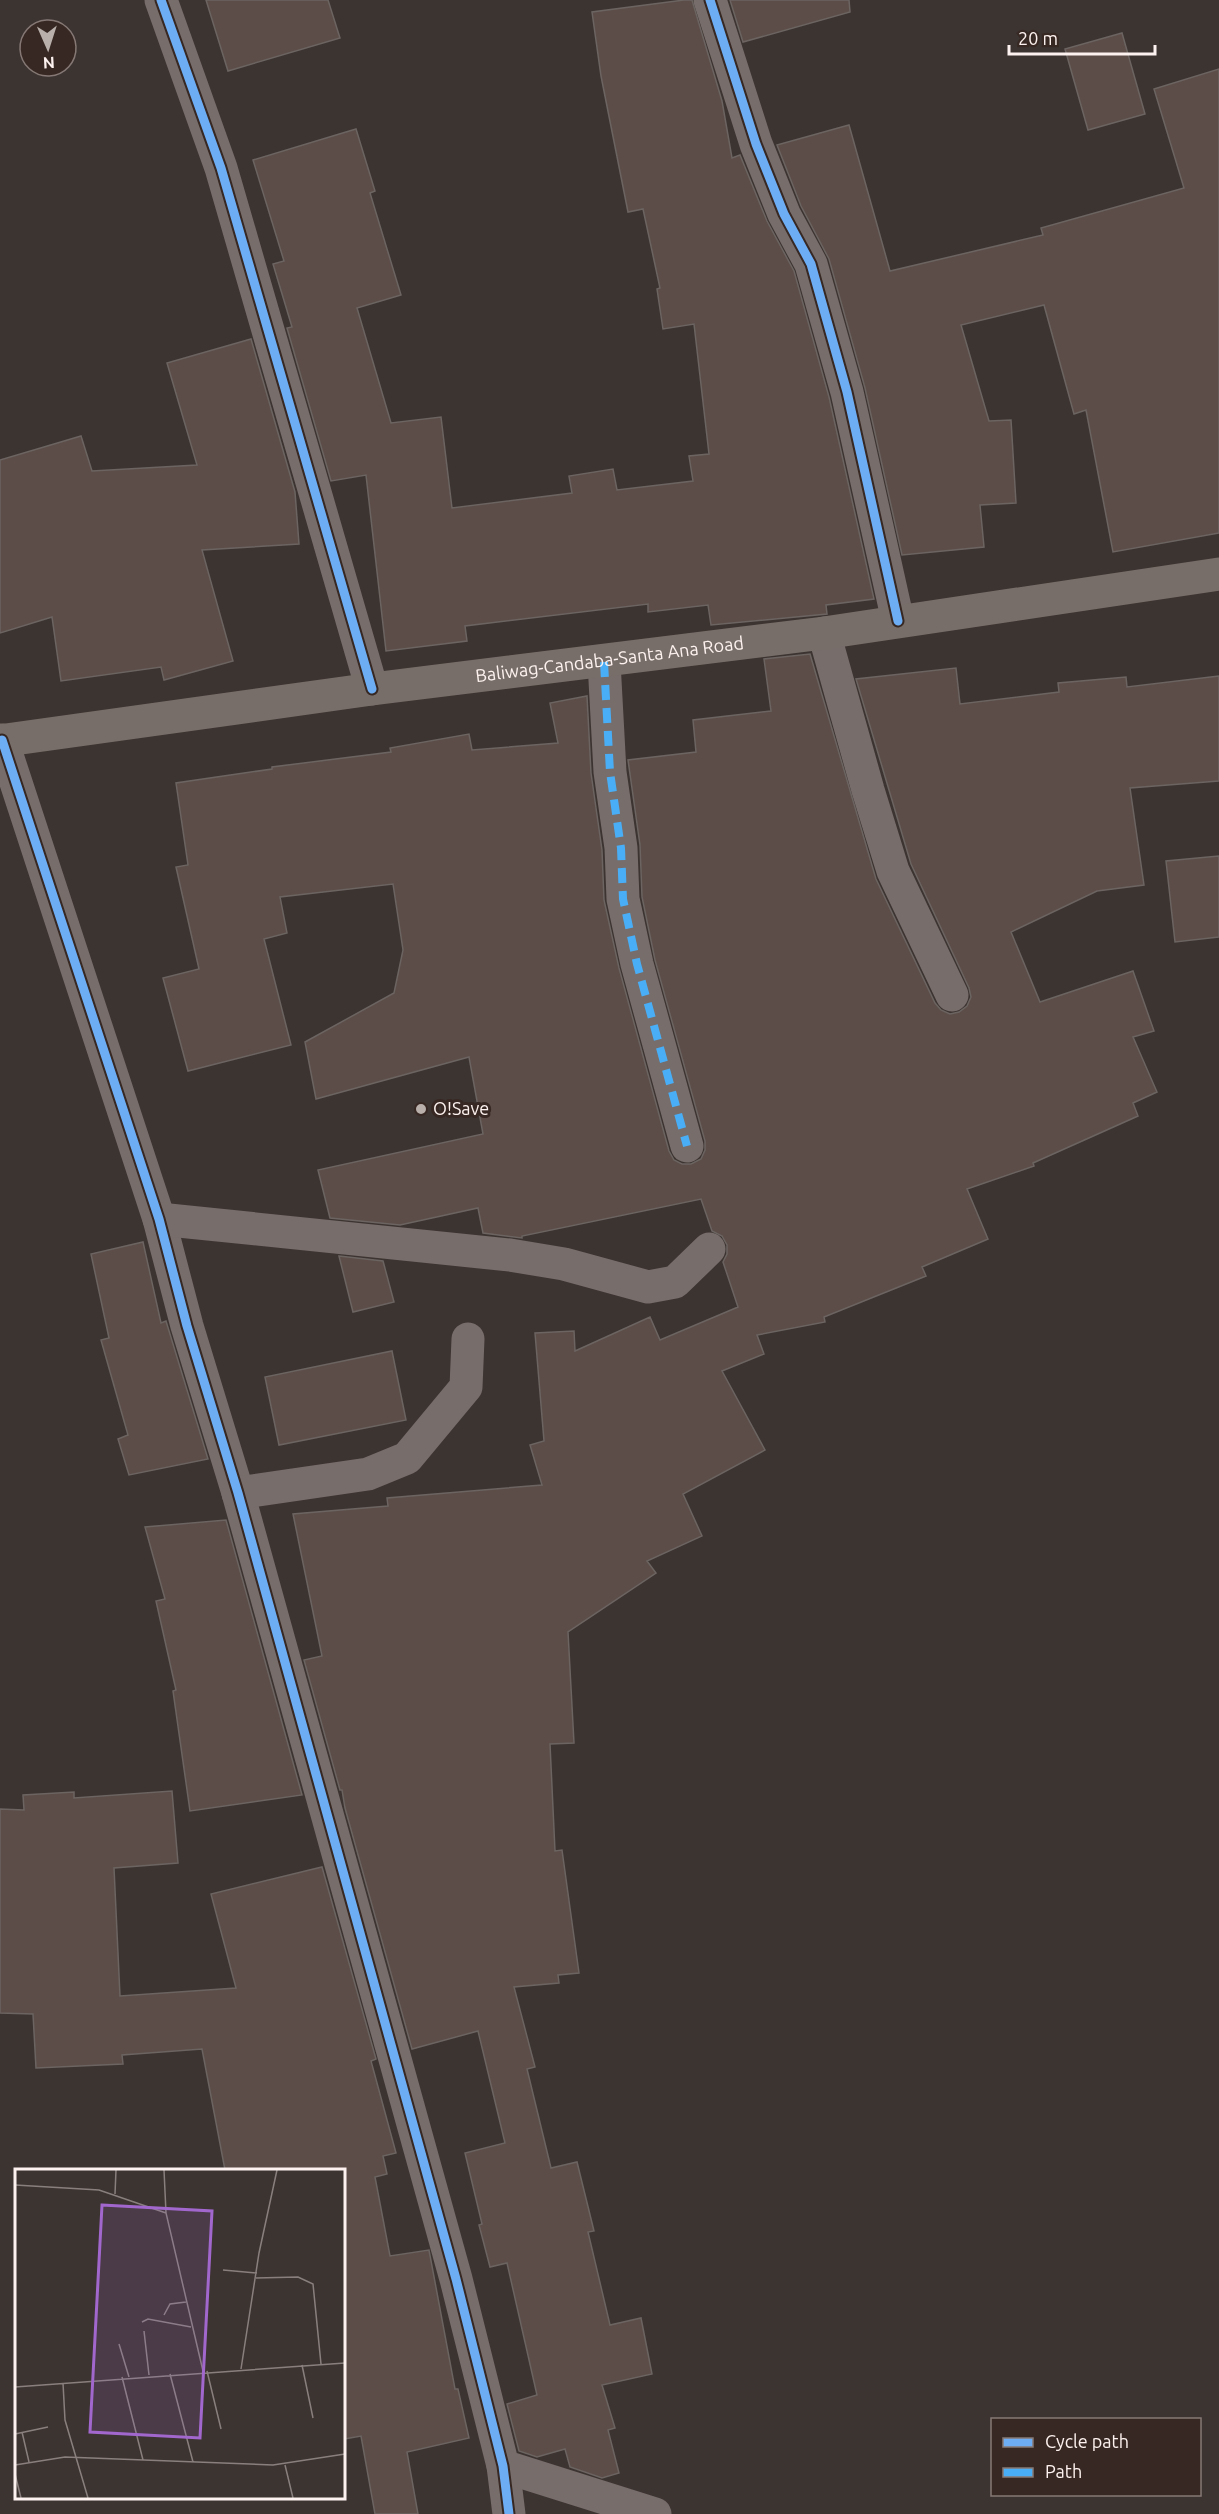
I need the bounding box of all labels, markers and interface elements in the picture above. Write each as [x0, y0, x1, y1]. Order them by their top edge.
north arrow [18, 18, 78, 78]
scale bar [1009, 18, 1154, 56]
text: 20 m [1018, 28, 1058, 48]
text: N [42, 54, 55, 72]
street label: Baliwag-Candaba-Santa Ana Road [474, 632, 745, 685]
place label: O!Save [433, 1098, 489, 1118]
marker: O!Save [414, 1102, 428, 1116]
inset map [15, 2169, 345, 2499]
legend [991, 2418, 1201, 2496]
text: Cycle path [1045, 2431, 1129, 2451]
text: Path [1045, 2461, 1082, 2481]

